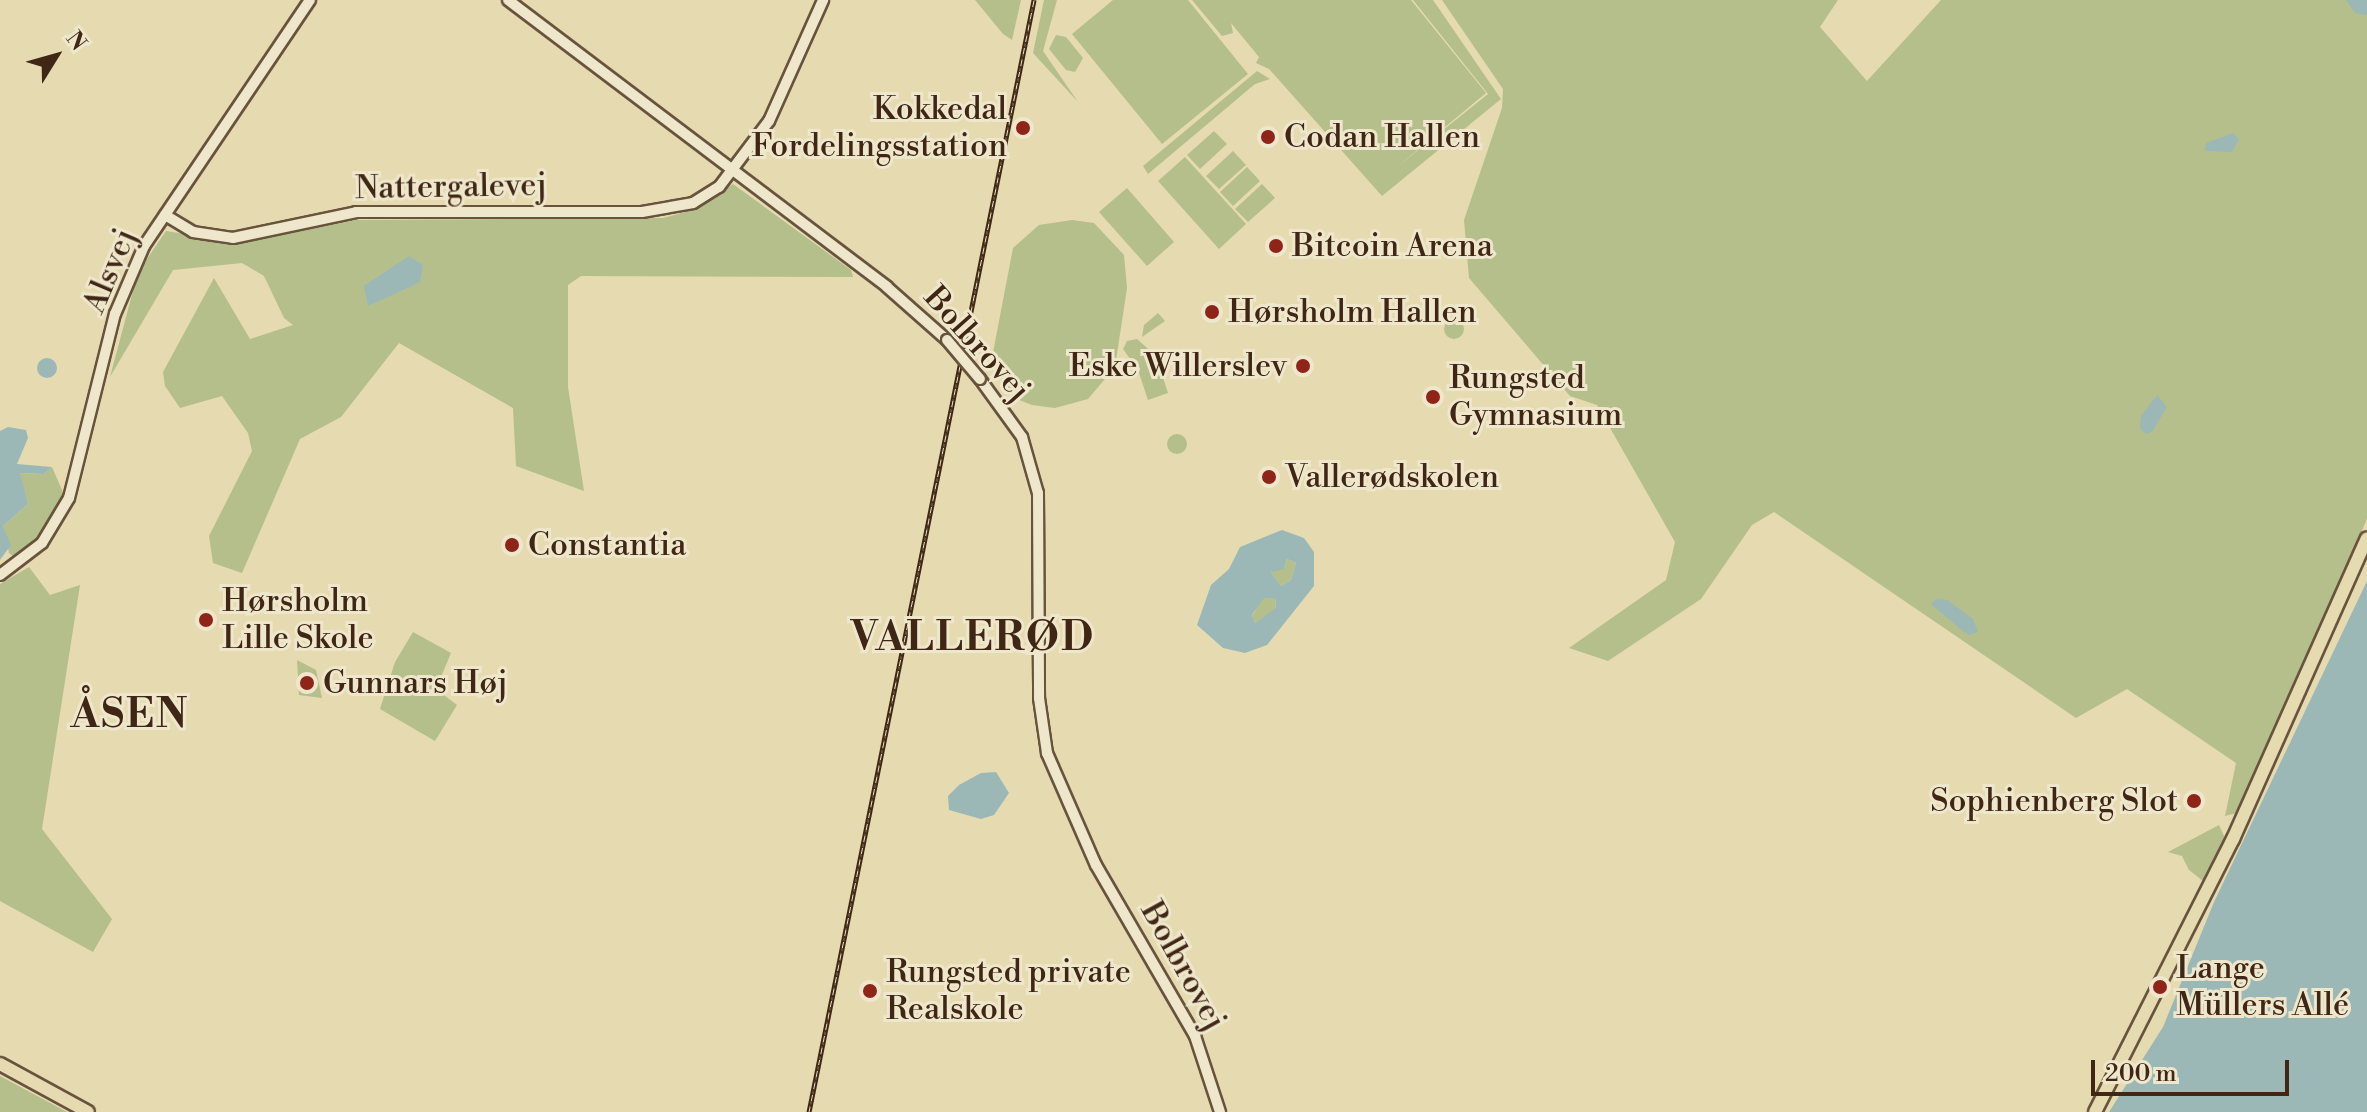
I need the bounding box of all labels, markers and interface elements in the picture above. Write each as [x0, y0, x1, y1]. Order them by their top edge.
north arrow [16, 16, 96, 96]
text: N [60, 26, 92, 56]
place label: Kokkedal Fordelingsstation [751, 91, 1007, 166]
place label: Codan Hallen [1284, 118, 1480, 156]
marker: Kokkedal Fordelingsstation [1014, 119, 1032, 137]
marker: Codan Hallen [1259, 128, 1277, 146]
street label: Nattergalevej [355, 166, 547, 208]
street label: Alsvej [75, 223, 145, 319]
place label: Bitcoin Arena [1292, 227, 1493, 265]
marker: Bitcoin Arena [1267, 237, 1285, 255]
street label: Bolbrovej [916, 279, 1038, 409]
place label: Hørsholm Hallen [1228, 293, 1477, 331]
marker: Hørsholm Hallen [1203, 303, 1221, 321]
place label: Eske Willerslev [1069, 347, 1287, 385]
marker: Eske Willerslev [1294, 357, 1312, 375]
place label: Rungsted Gymnasium [1449, 360, 1622, 435]
marker: Rungsted Gymnasium [1424, 388, 1442, 406]
place label: Vallerødskolen [1285, 458, 1499, 496]
marker: Vallerødskolen [1260, 468, 1278, 486]
place label: Constantia [528, 526, 686, 564]
marker: Constantia [503, 536, 521, 554]
place label: Hørsholm Lille Skole [222, 583, 374, 658]
marker: Hørsholm Lille Skole [197, 611, 215, 629]
district label: VALLERØD [851, 614, 1095, 662]
place label: Gunnars Høj [323, 664, 508, 702]
marker: Gunnars Høj [298, 674, 316, 692]
district label: ÅSEN [71, 691, 189, 739]
place label: Sophienberg Slot [1930, 782, 2178, 820]
marker: Sophienberg Slot [2185, 792, 2203, 810]
street label: Bolbrovej [1132, 895, 1234, 1037]
place label: Lange Müllers Allé [2176, 950, 2349, 1025]
place label: Rungsted private Realskole [886, 954, 1131, 1029]
marker: Lange Müllers Allé [2151, 978, 2169, 996]
marker: Rungsted private Realskole [861, 982, 879, 1000]
scale bar [2095, 1044, 2293, 1094]
text: 200 m [2105, 1059, 2176, 1089]

